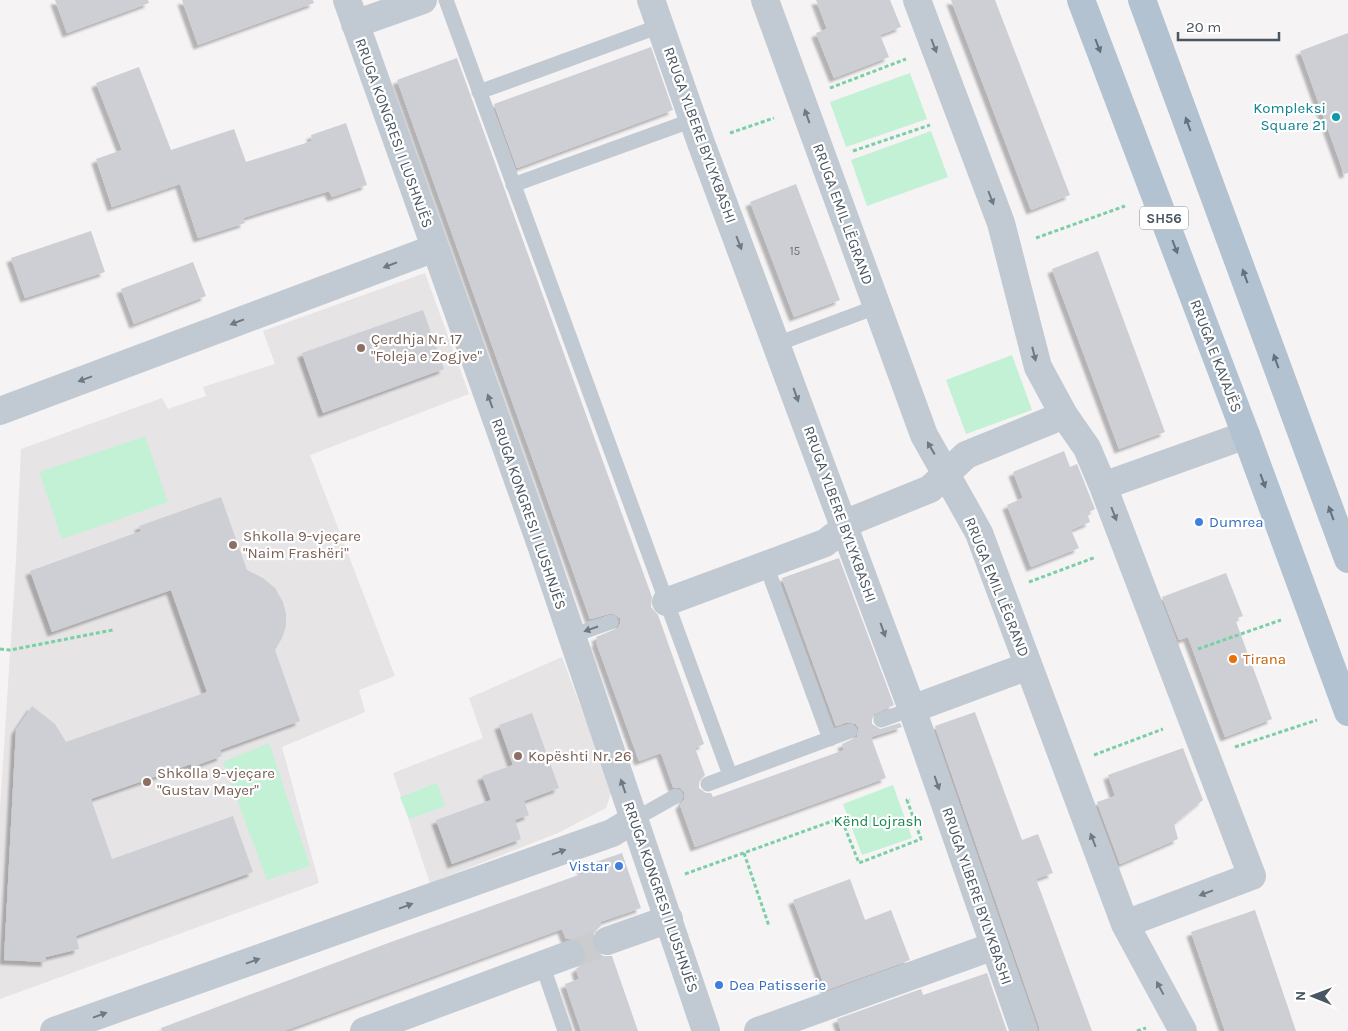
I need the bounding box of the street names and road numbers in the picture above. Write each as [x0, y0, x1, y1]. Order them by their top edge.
street label: RRUGA KONGRESI I LUSHNJËS [351, 36, 437, 230]
street label: RRUGA YLBERE BYLYKBASHI [660, 44, 740, 226]
street label: RRUGA EMIL LËGRAND [809, 141, 877, 287]
road number: SH56 [1140, 207, 1188, 230]
street label: RRUGA E KAVAJËS [1186, 297, 1246, 415]
street label: RRUGA KONGRESI I LUSHNJËS [488, 416, 570, 612]
street label: RRUGA YLBERE BYLYKBASHI [800, 423, 880, 605]
street label: RRUGA EMIL LËGRAND [961, 515, 1033, 659]
street label: RRUGA KONGRESI I LUSHNJËS [620, 799, 702, 995]
street label: RRUGA YLBERE BYLYKBASHI [938, 805, 1016, 987]

